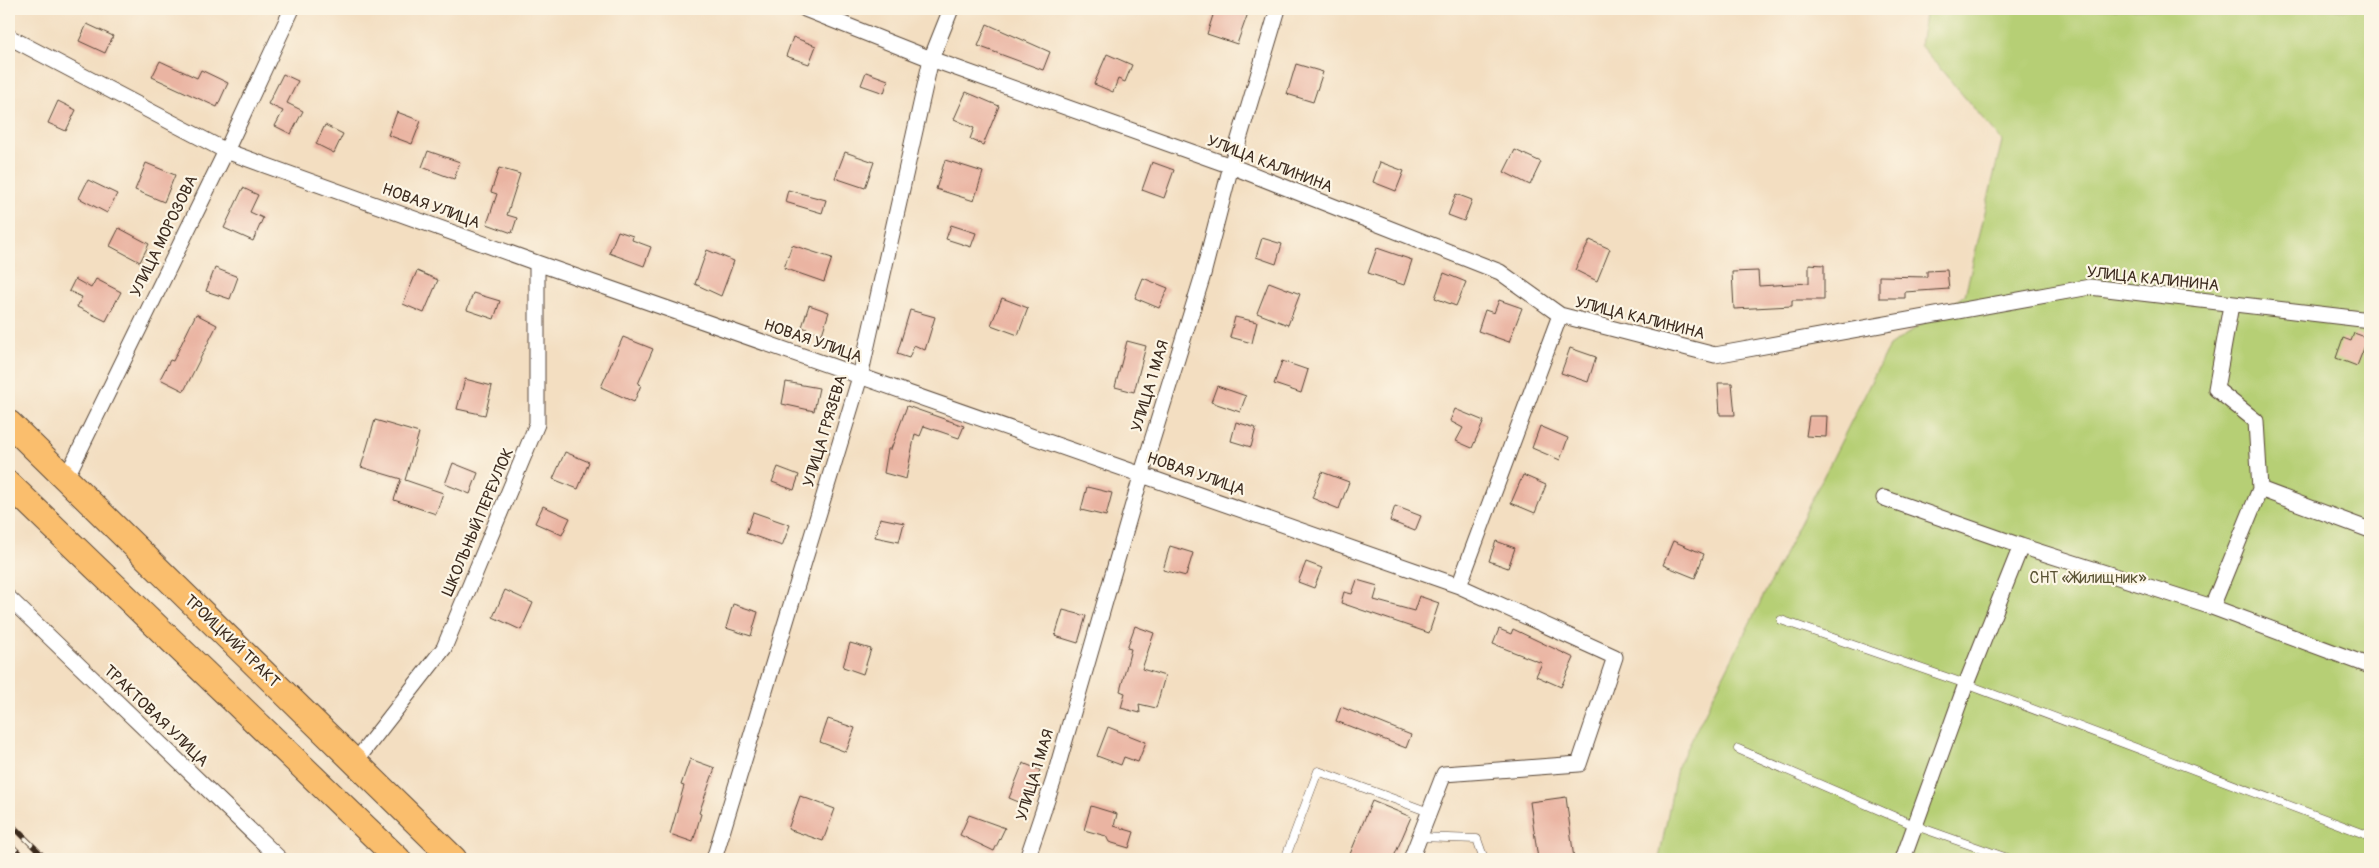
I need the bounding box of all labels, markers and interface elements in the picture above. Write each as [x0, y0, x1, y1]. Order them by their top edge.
street label: УЛИЦА КАЛИНИНА [1204, 131, 1336, 197]
street label: УЛИЦА МОРОЗОВА [126, 172, 202, 300]
street label: НОВАЯ УЛИЦА [379, 179, 483, 233]
street label: УЛИЦА КАЛИНИНА [2086, 262, 2220, 296]
street label: УЛИЦА КАЛИНИНА [1573, 292, 1707, 344]
street label: НОВАЯ УЛИЦА [761, 315, 865, 367]
street label: УЛИЦА 1 МАЯ [1127, 338, 1173, 434]
street label: УЛИЦА ГРЯЗЕВА [798, 372, 852, 490]
street label: ШКОЛЬНЫЙ ПЕРЕУЛОК [438, 445, 518, 599]
street label: НОВАЯ УЛИЦА [1144, 448, 1248, 500]
park label: СНТ «Жилищник» [2030, 568, 2146, 588]
street label: ТРОИЦКИЙ ТРАКТ [180, 590, 284, 692]
street label: ТРАКТОВАЯ УЛИЦА [99, 661, 213, 771]
street label: УЛИЦА 1 МАЯ [1012, 727, 1058, 823]

